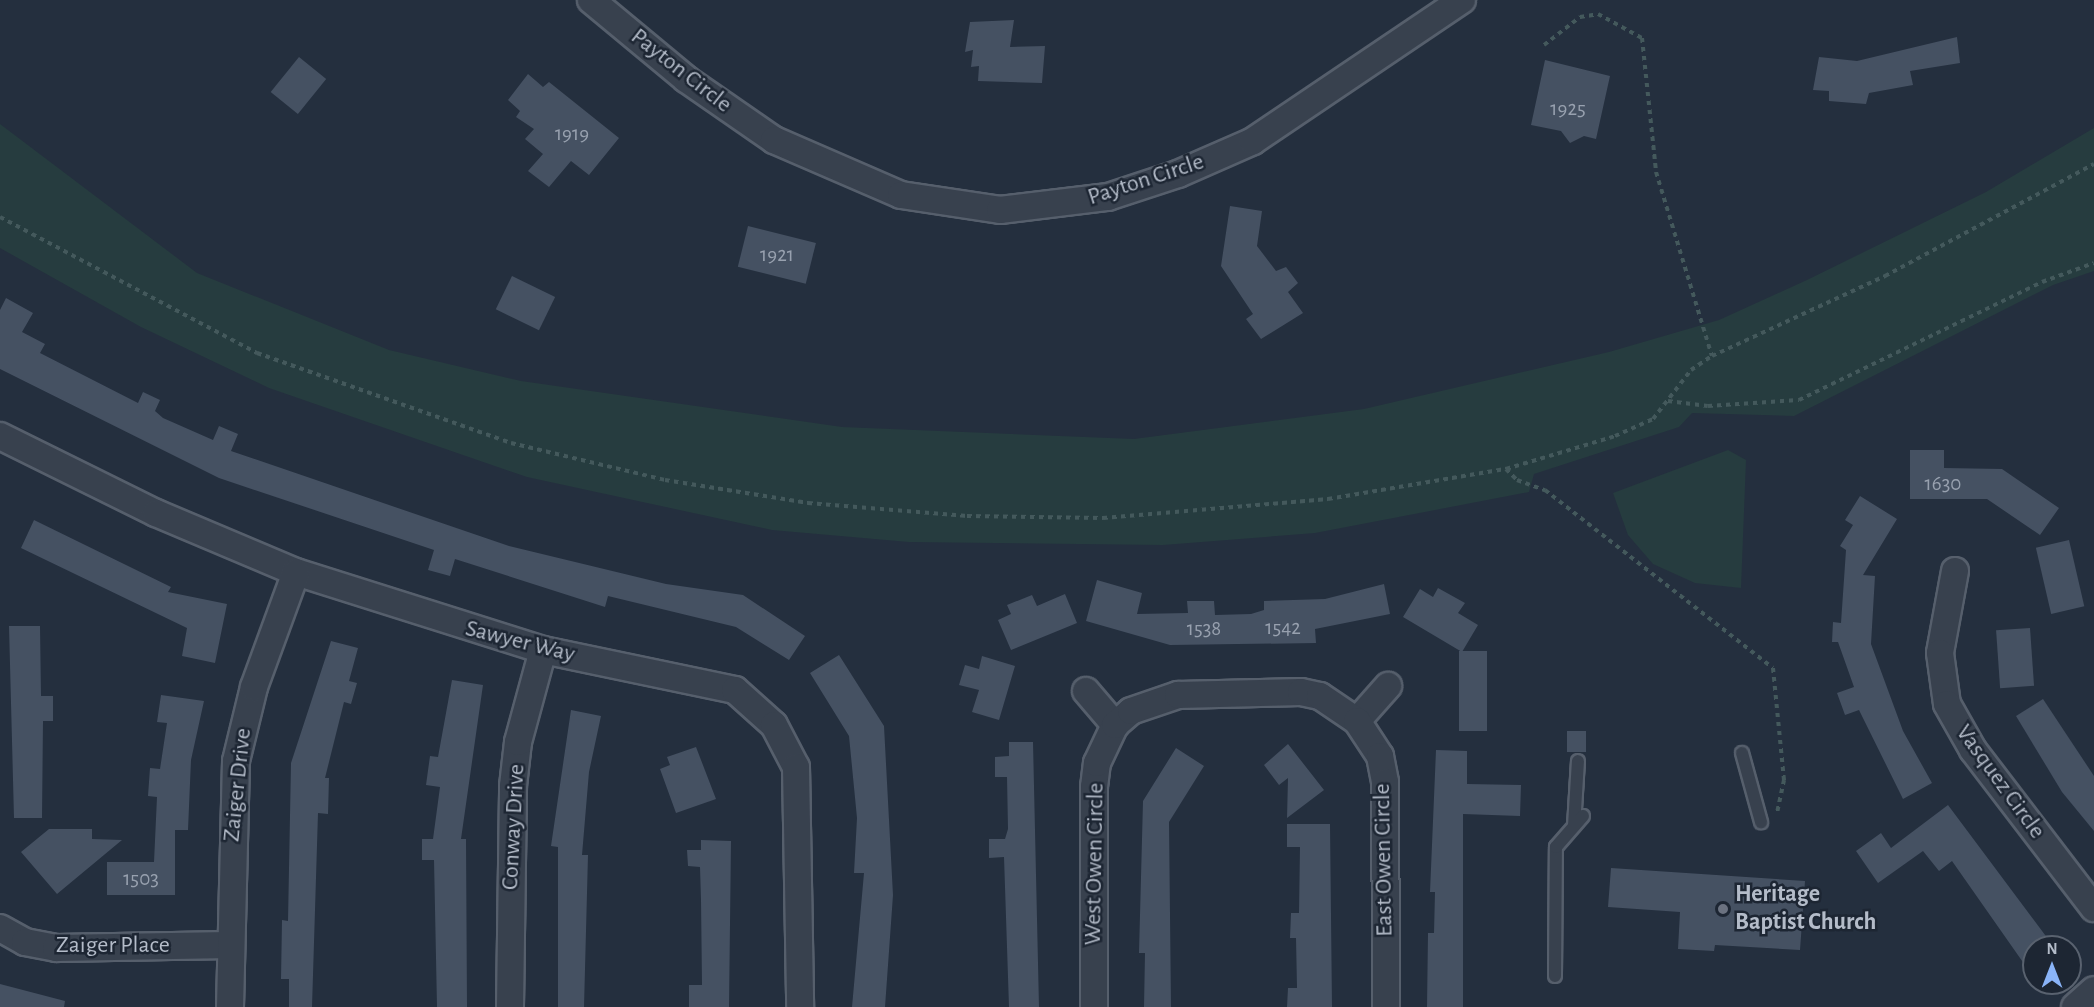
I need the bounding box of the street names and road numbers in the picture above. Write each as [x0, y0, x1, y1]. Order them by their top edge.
street label: Payton Circle [625, 23, 737, 119]
street label: Payton Circle [1084, 148, 1208, 212]
street label: Sawyer Way [462, 615, 578, 669]
street label: Vasquez Circle [1949, 719, 2051, 845]
street label: Zaiger Drive [218, 727, 258, 843]
street label: Conway Drive [496, 763, 532, 891]
street label: West Owen Circle [1079, 782, 1111, 946]
street label: East Owen Circle [1368, 783, 1400, 937]
street label: Zaiger Place [56, 932, 170, 960]

